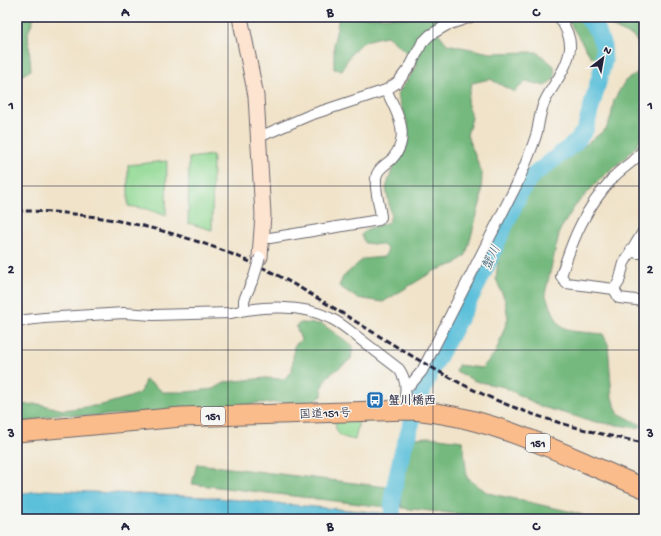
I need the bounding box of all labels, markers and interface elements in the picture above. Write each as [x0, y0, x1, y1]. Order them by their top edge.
text: A [120, 6, 130, 21]
text: B [326, 6, 335, 21]
text: C [531, 6, 541, 21]
north arrow [583, 38, 623, 78]
text: N [601, 44, 613, 58]
text: 1 [7, 99, 14, 114]
text: 1 [646, 99, 653, 114]
water label: 蟹川 [479, 243, 505, 273]
text: 2 [8, 263, 15, 278]
text: 2 [647, 263, 654, 278]
bus stop icon: 蟹川橋西 [365, 390, 385, 410]
place label: 蟹川橋西 [388, 394, 436, 409]
street label: 国道151号 [299, 406, 351, 423]
road number: 151 [201, 407, 225, 425]
text: 3 [7, 427, 15, 442]
text: 3 [646, 427, 654, 442]
road number: 151 [526, 434, 550, 452]
text: A [120, 520, 130, 535]
text: B [326, 520, 335, 535]
text: C [531, 520, 541, 535]

